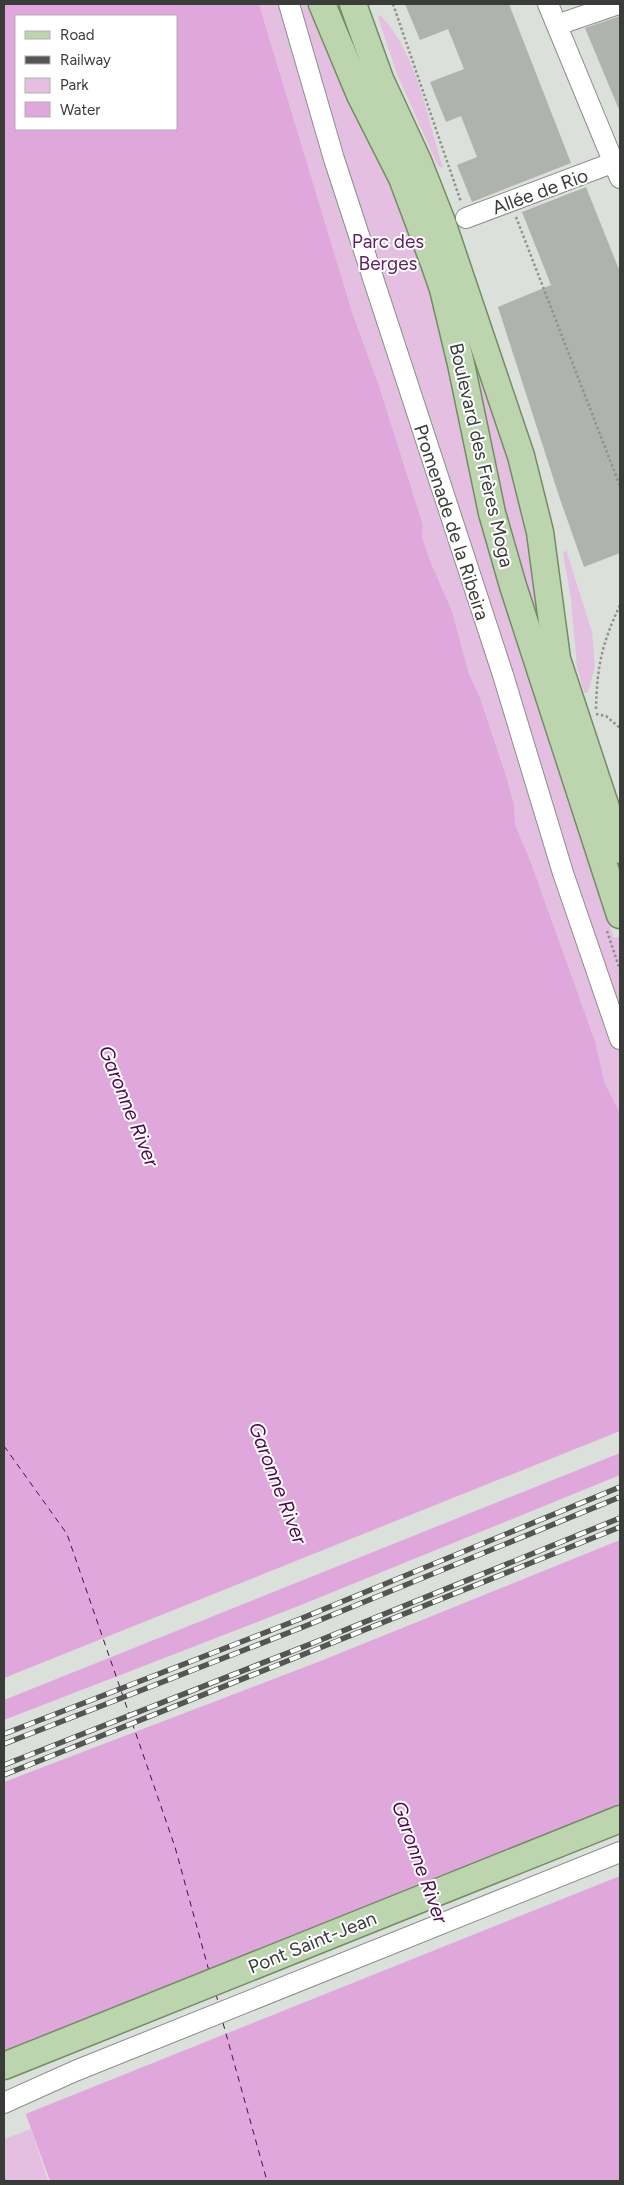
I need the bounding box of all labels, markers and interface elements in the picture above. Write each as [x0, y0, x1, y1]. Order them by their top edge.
legend [15, 15, 178, 130]
text: Road [60, 26, 95, 44]
text: Railway [60, 51, 111, 69]
text: Park [60, 76, 89, 94]
text: Water [60, 101, 100, 119]
street label: Allée de Rio [489, 164, 591, 219]
park label: Parc des Berges [352, 230, 424, 275]
street label: Boulevard des Frères Moga [445, 341, 519, 569]
street label: Promenade de la Ribeira [409, 421, 494, 623]
water label: Garonne River [94, 1042, 165, 1171]
water label: Garonne River [244, 1419, 313, 1548]
water label: Garonne River [387, 1797, 454, 1928]
street label: Pont Saint-Jean [245, 1906, 380, 1979]

